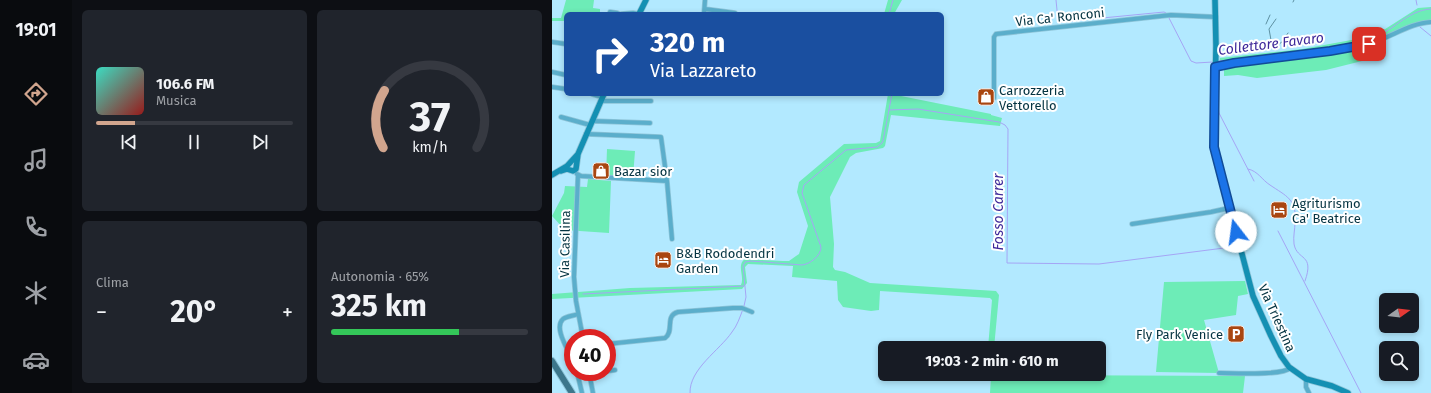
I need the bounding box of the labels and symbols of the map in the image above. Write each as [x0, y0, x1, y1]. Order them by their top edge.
street label: Via Ca' Ronconi [1015, 5, 1105, 29]
pin [1352, 27, 1386, 61]
water label: Collettore Favaro [1217, 29, 1325, 59]
place label: Carrozzeria Vettorello [999, 83, 1064, 113]
shop icon: Carrozzeria Vettorello [976, 87, 996, 107]
shop icon: Bazar sior [591, 161, 611, 181]
place label: Bazar sior [614, 164, 672, 179]
water label: Fosso Carrer [990, 173, 1007, 251]
place label: Agriturismo Ca' Beatrice [1292, 196, 1361, 226]
hotel icon: Agriturismo Ca' Beatrice [1269, 200, 1289, 220]
street label: Via Casilina [557, 210, 573, 278]
position arrow [1215, 211, 1257, 253]
place label: B&B Rododendri Garden [676, 246, 774, 276]
hotel icon: B&B Rododendri Garden [653, 250, 673, 270]
street label: Via Triestina [1255, 282, 1299, 354]
north arrow [1379, 293, 1419, 333]
parking icon: Fly Park Venice [1226, 324, 1246, 344]
place label: Fly Park Venice [1136, 327, 1223, 342]
speed limit sign: 40 [564, 329, 616, 381]

